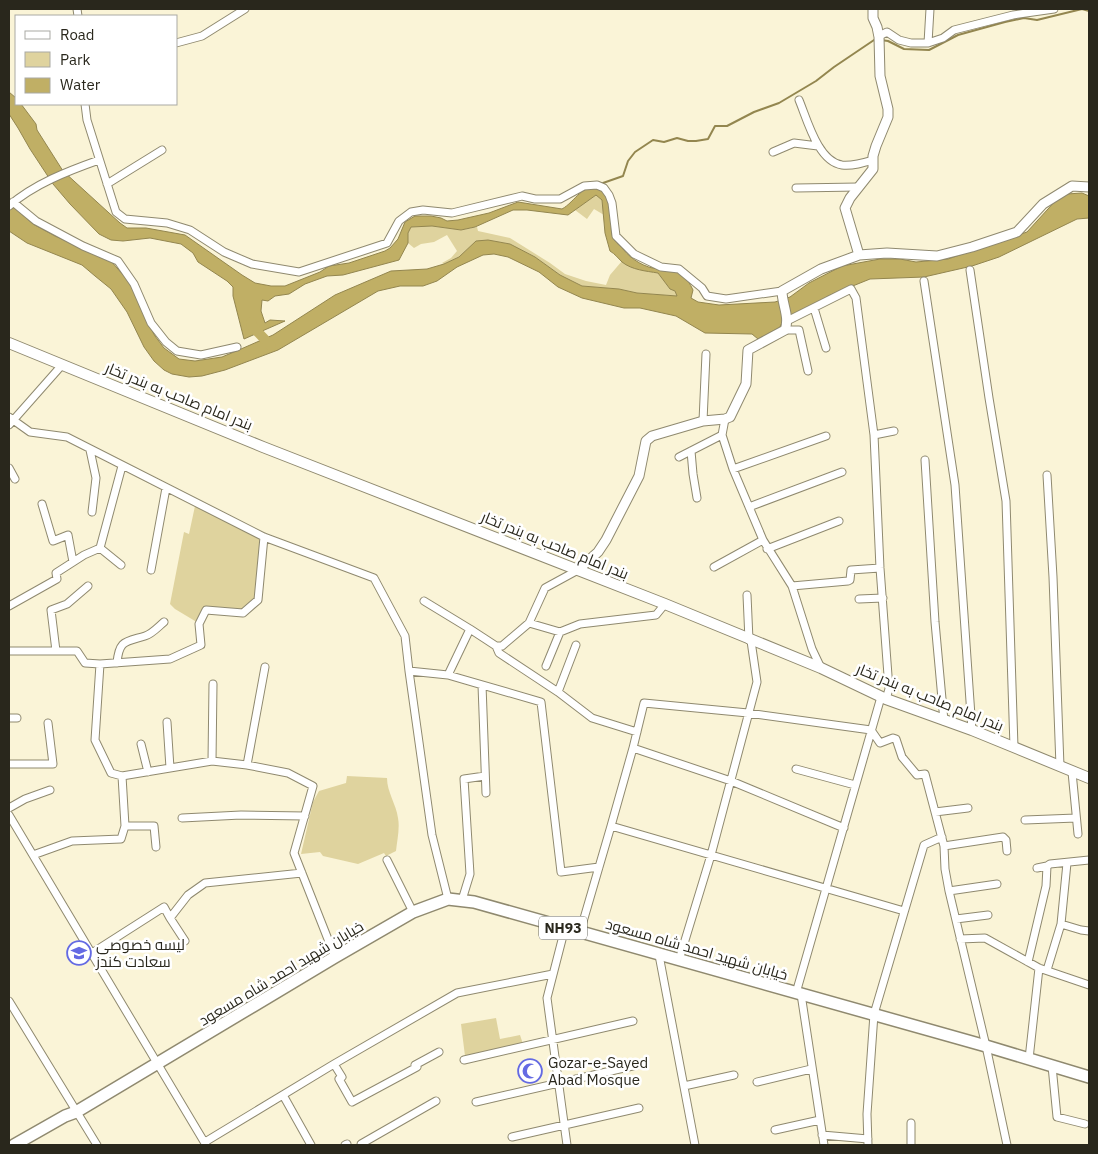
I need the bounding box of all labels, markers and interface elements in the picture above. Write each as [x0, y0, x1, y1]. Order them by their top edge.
legend [15, 15, 178, 105]
text: Road [60, 25, 95, 44]
text: Park [60, 50, 90, 69]
text: Water [60, 75, 101, 94]
street label: بندر امام صاحب به بندر تخار [101, 357, 256, 435]
street label: بندر امام صاحب به بندر تخار [477, 506, 632, 584]
street label: بندر امام صاحب به بندر تخار [852, 658, 1007, 736]
street label: خیابان شهید احمد شاه مسعود [603, 914, 790, 985]
street label: خیابان شهید احمد شاه مسعود [195, 916, 367, 1031]
road number: NH93 [539, 916, 587, 940]
place label: لیسه خصوصی سعادت کندز [95, 935, 185, 971]
school or university icon: لیسه خصوصی سعادت کندز [66, 940, 92, 966]
place label: Gozar-e-Sayed Abad Mosque [548, 1053, 648, 1089]
mosque icon: Gozar-e-Sayed Abad Mosque [517, 1058, 543, 1084]

